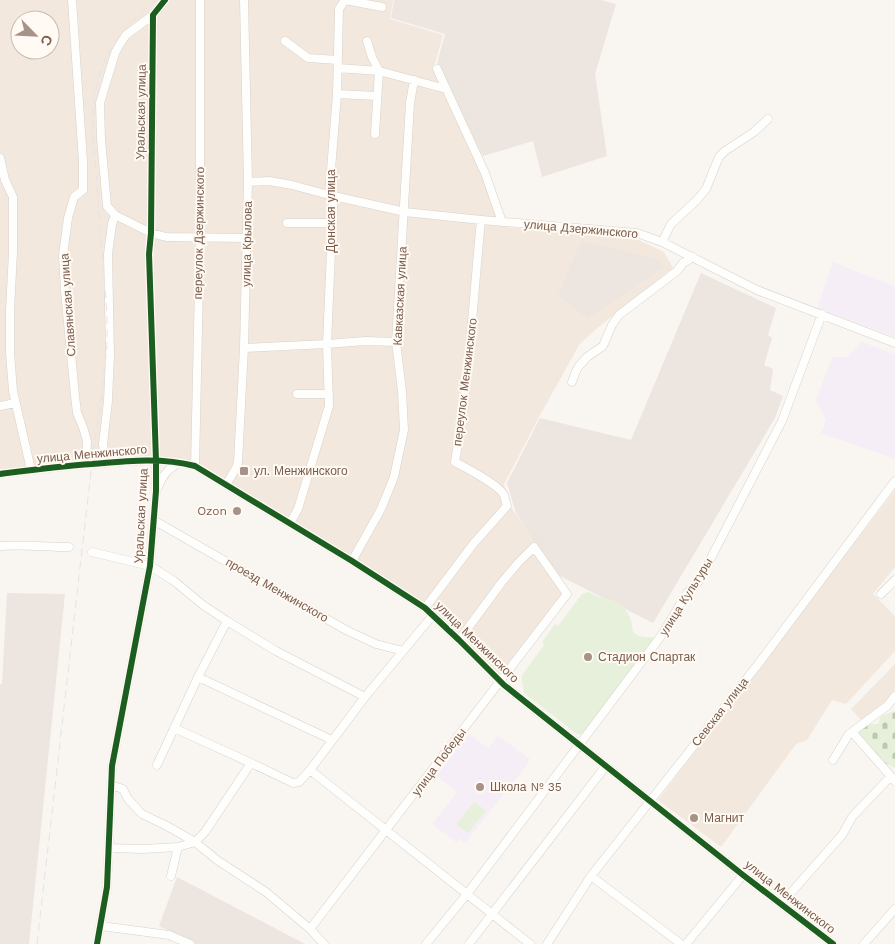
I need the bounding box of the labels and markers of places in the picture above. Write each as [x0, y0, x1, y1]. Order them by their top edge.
place label: ул. Менжинского [254, 464, 348, 478]
marker: ул. Менжинского [238, 465, 250, 477]
place label: Ozon [197, 504, 227, 518]
marker: Ozon [231, 505, 243, 517]
place label: Стадион Спартак [598, 650, 696, 664]
marker: Стадион Спартак [582, 651, 594, 663]
place label: Школа № 35 [490, 780, 562, 794]
marker: Школа № 35 [474, 781, 486, 793]
place label: Магнит [704, 811, 745, 825]
marker: Магнит [688, 812, 700, 824]

